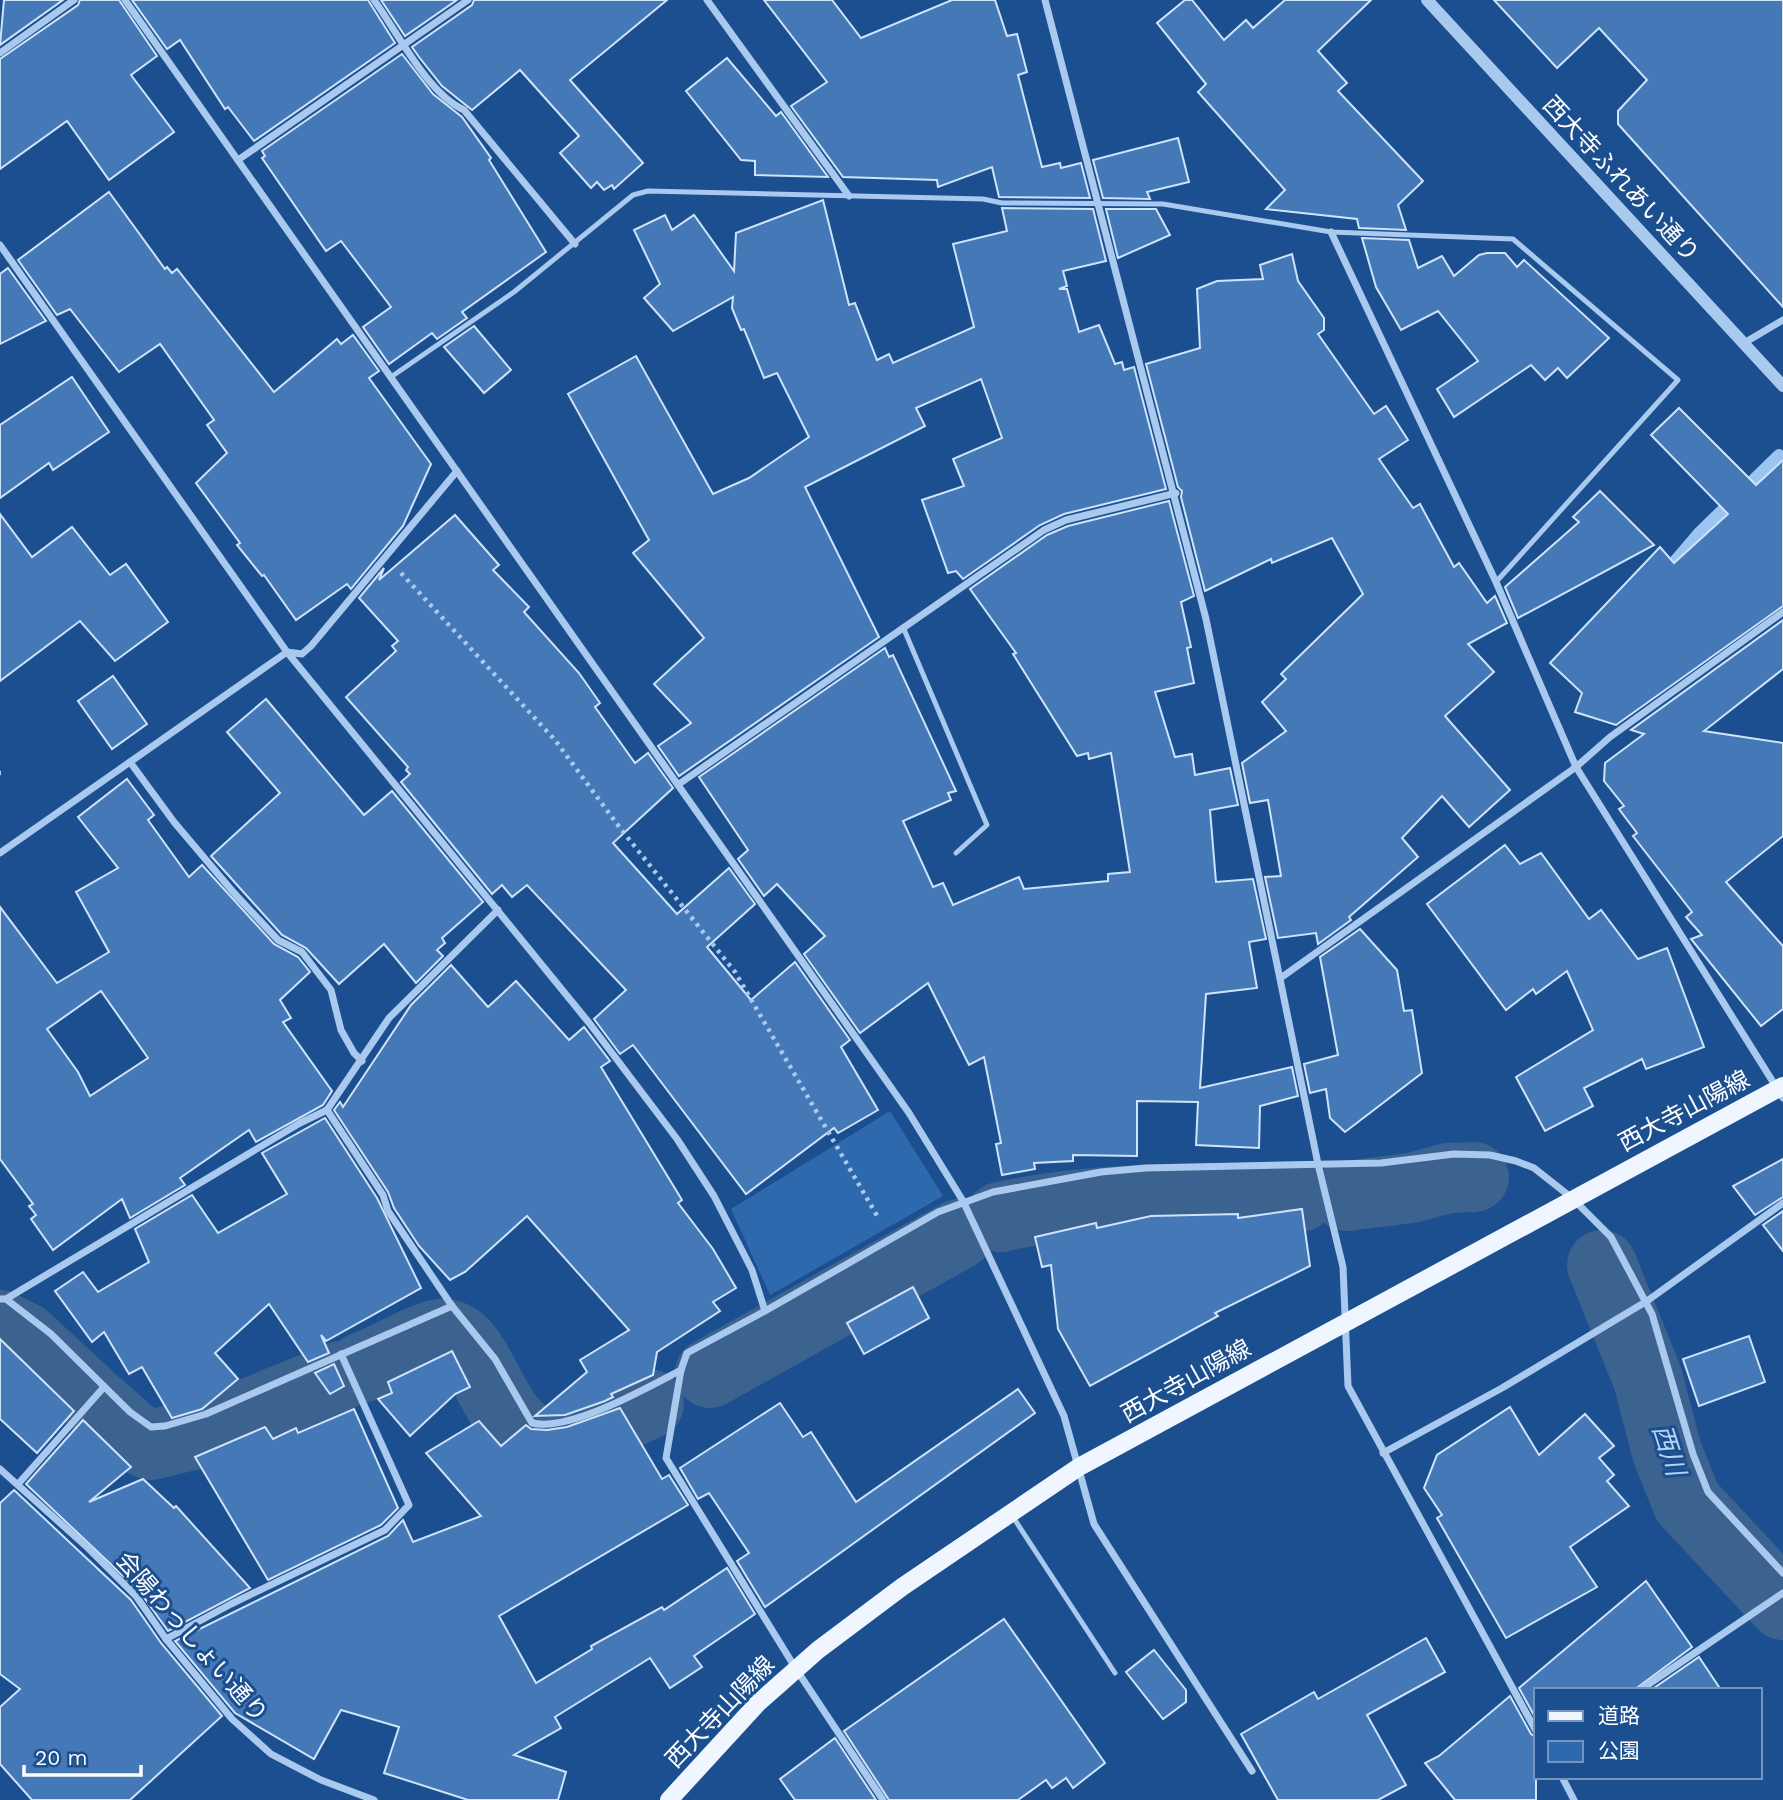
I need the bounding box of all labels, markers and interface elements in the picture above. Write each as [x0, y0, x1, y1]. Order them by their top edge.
street label: 西大寺ふれあい通り [1537, 90, 1705, 268]
street label: 西大寺山陽線 [1614, 1065, 1754, 1157]
street label: 西大寺山陽線 [1116, 1334, 1256, 1428]
water label: 西川 [1647, 1421, 1692, 1482]
street label: 会陽わっしょい通り [111, 1546, 273, 1728]
street label: 西大寺山陽線 [660, 1650, 780, 1774]
legend [1534, 1688, 1762, 1779]
text: 道路 [1598, 1703, 1640, 1728]
scale bar [24, 1734, 142, 1778]
text: 公園 [1598, 1738, 1640, 1763]
text: 20 m [35, 1745, 87, 1770]

